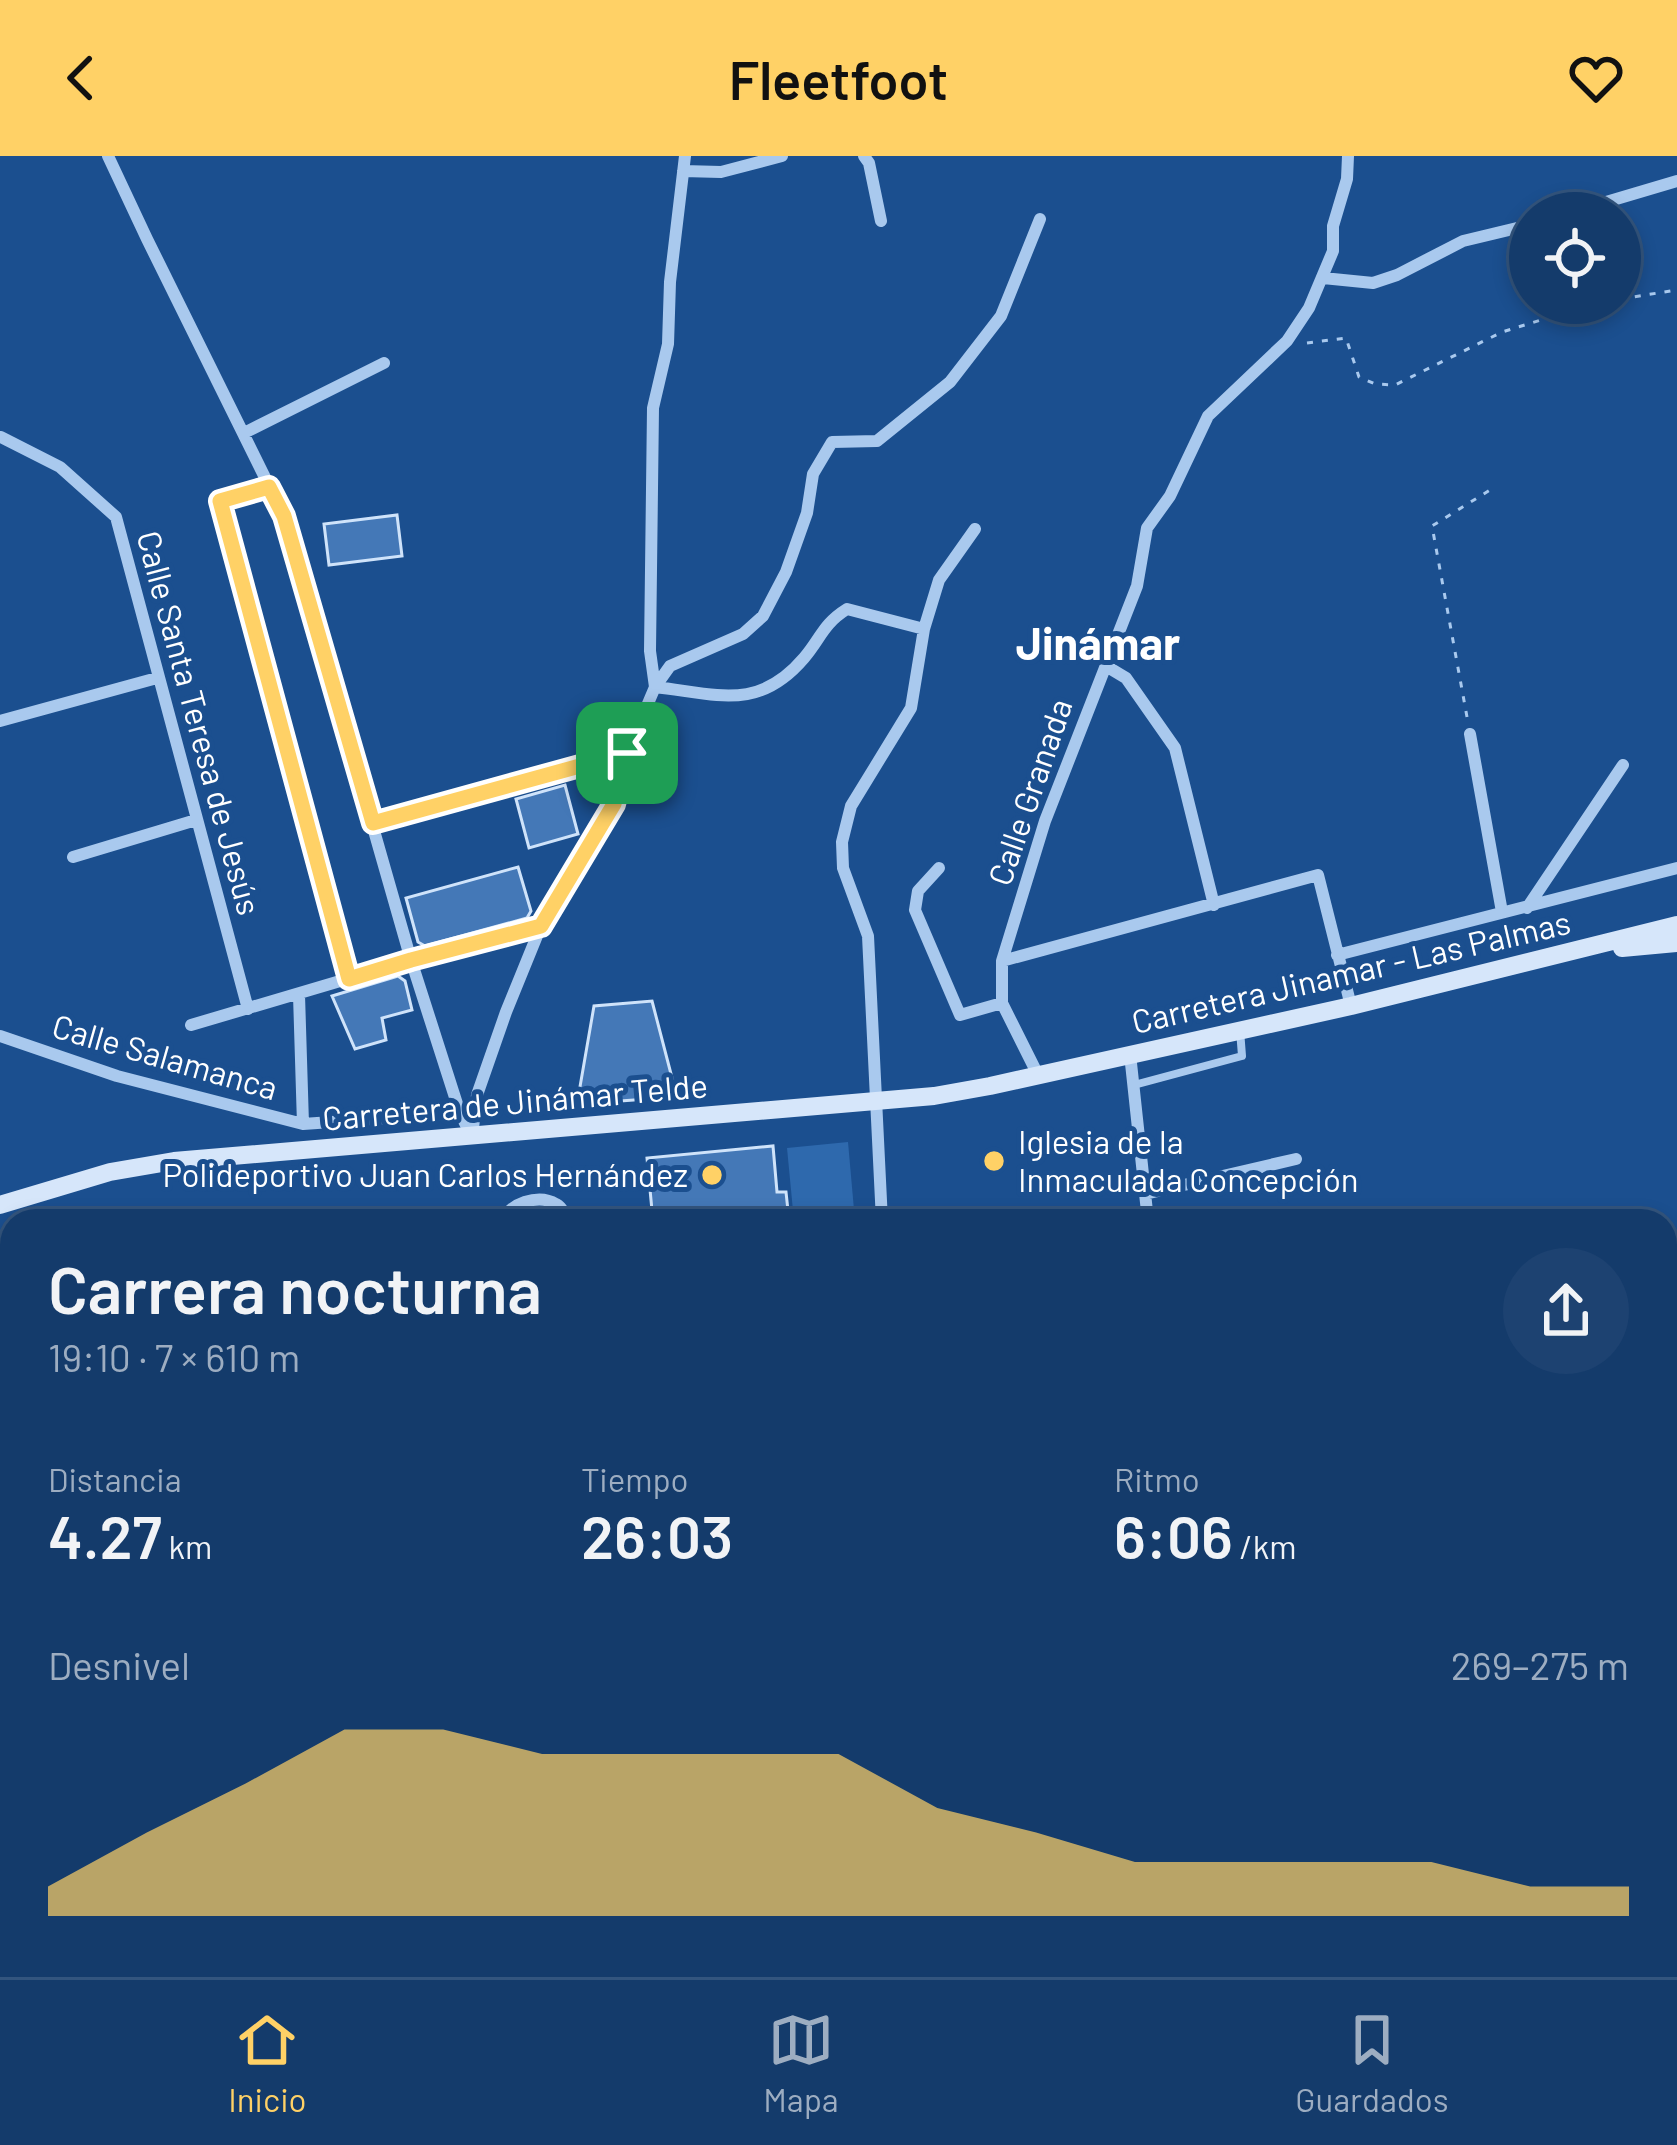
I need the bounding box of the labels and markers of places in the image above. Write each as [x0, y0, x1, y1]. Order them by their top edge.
pin [576, 702, 678, 804]
place label: Iglesia de la Inmaculada Concepción [1018, 1121, 1359, 1199]
marker: Iglesia de la Inmaculada Concepción [981, 1148, 1007, 1174]
place label: Polideportivo Juan Carlos Hernández [163, 1154, 688, 1194]
marker: Polideportivo Juan Carlos Hernández [699, 1162, 725, 1188]

